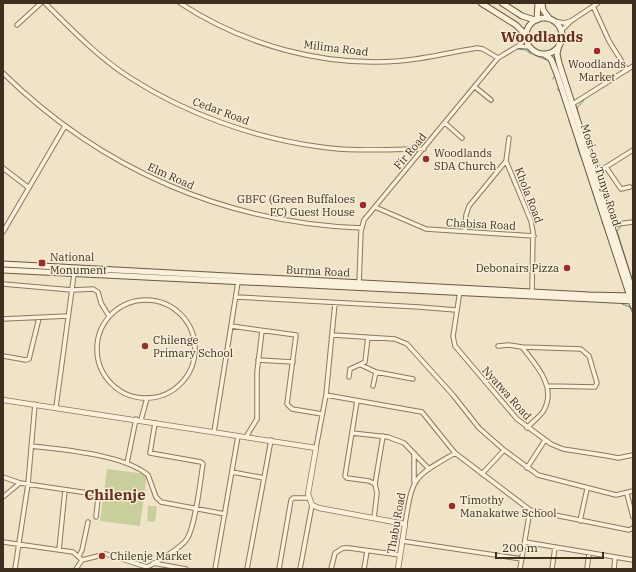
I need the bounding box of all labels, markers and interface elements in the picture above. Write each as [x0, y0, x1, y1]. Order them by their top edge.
district label: Woodlands [501, 27, 583, 46]
street label: Milima Road [303, 37, 369, 59]
marker: Woodlands Market [592, 46, 602, 56]
place label: Woodlands Market [568, 57, 626, 84]
street label: Cedar Road [191, 94, 252, 128]
street label: Mosi-oa-Tunya Road [578, 122, 624, 228]
street label: Fir Road [391, 130, 430, 172]
place label: Woodlands SDA Church [434, 146, 496, 173]
marker: Woodlands SDA Church [421, 154, 431, 164]
street label: Elm Road [145, 160, 197, 193]
street label: Khola Road [512, 165, 546, 225]
place label: GBFC (Green Buffaloes FC) Guest House [237, 192, 355, 219]
marker: GBFC (Green Buffaloes FC) Guest House [358, 200, 368, 210]
street label: Chabisa Road [446, 215, 517, 233]
place label: National Monument [50, 250, 107, 277]
marker: National Monument [37, 258, 47, 268]
place label: Debonairs Pizza [476, 261, 559, 275]
street label: Burma Road [286, 262, 351, 280]
marker: Debonairs Pizza [562, 263, 572, 273]
place label: Chilenge Primary School [153, 333, 233, 360]
marker: Chilenge Primary School [140, 341, 150, 351]
street label: Nyatwa Road [479, 363, 535, 423]
district label: Chilenje [84, 485, 146, 504]
street label: Thabu Road [384, 491, 408, 555]
place label: Timothy Manakatwe School [460, 493, 557, 520]
marker: Timothy Manakatwe School [447, 501, 457, 511]
scale bar [496, 534, 603, 560]
text: 200 m [502, 540, 538, 555]
place label: Chilenje Market [110, 549, 192, 563]
marker: Chilenje Market [97, 551, 107, 561]

